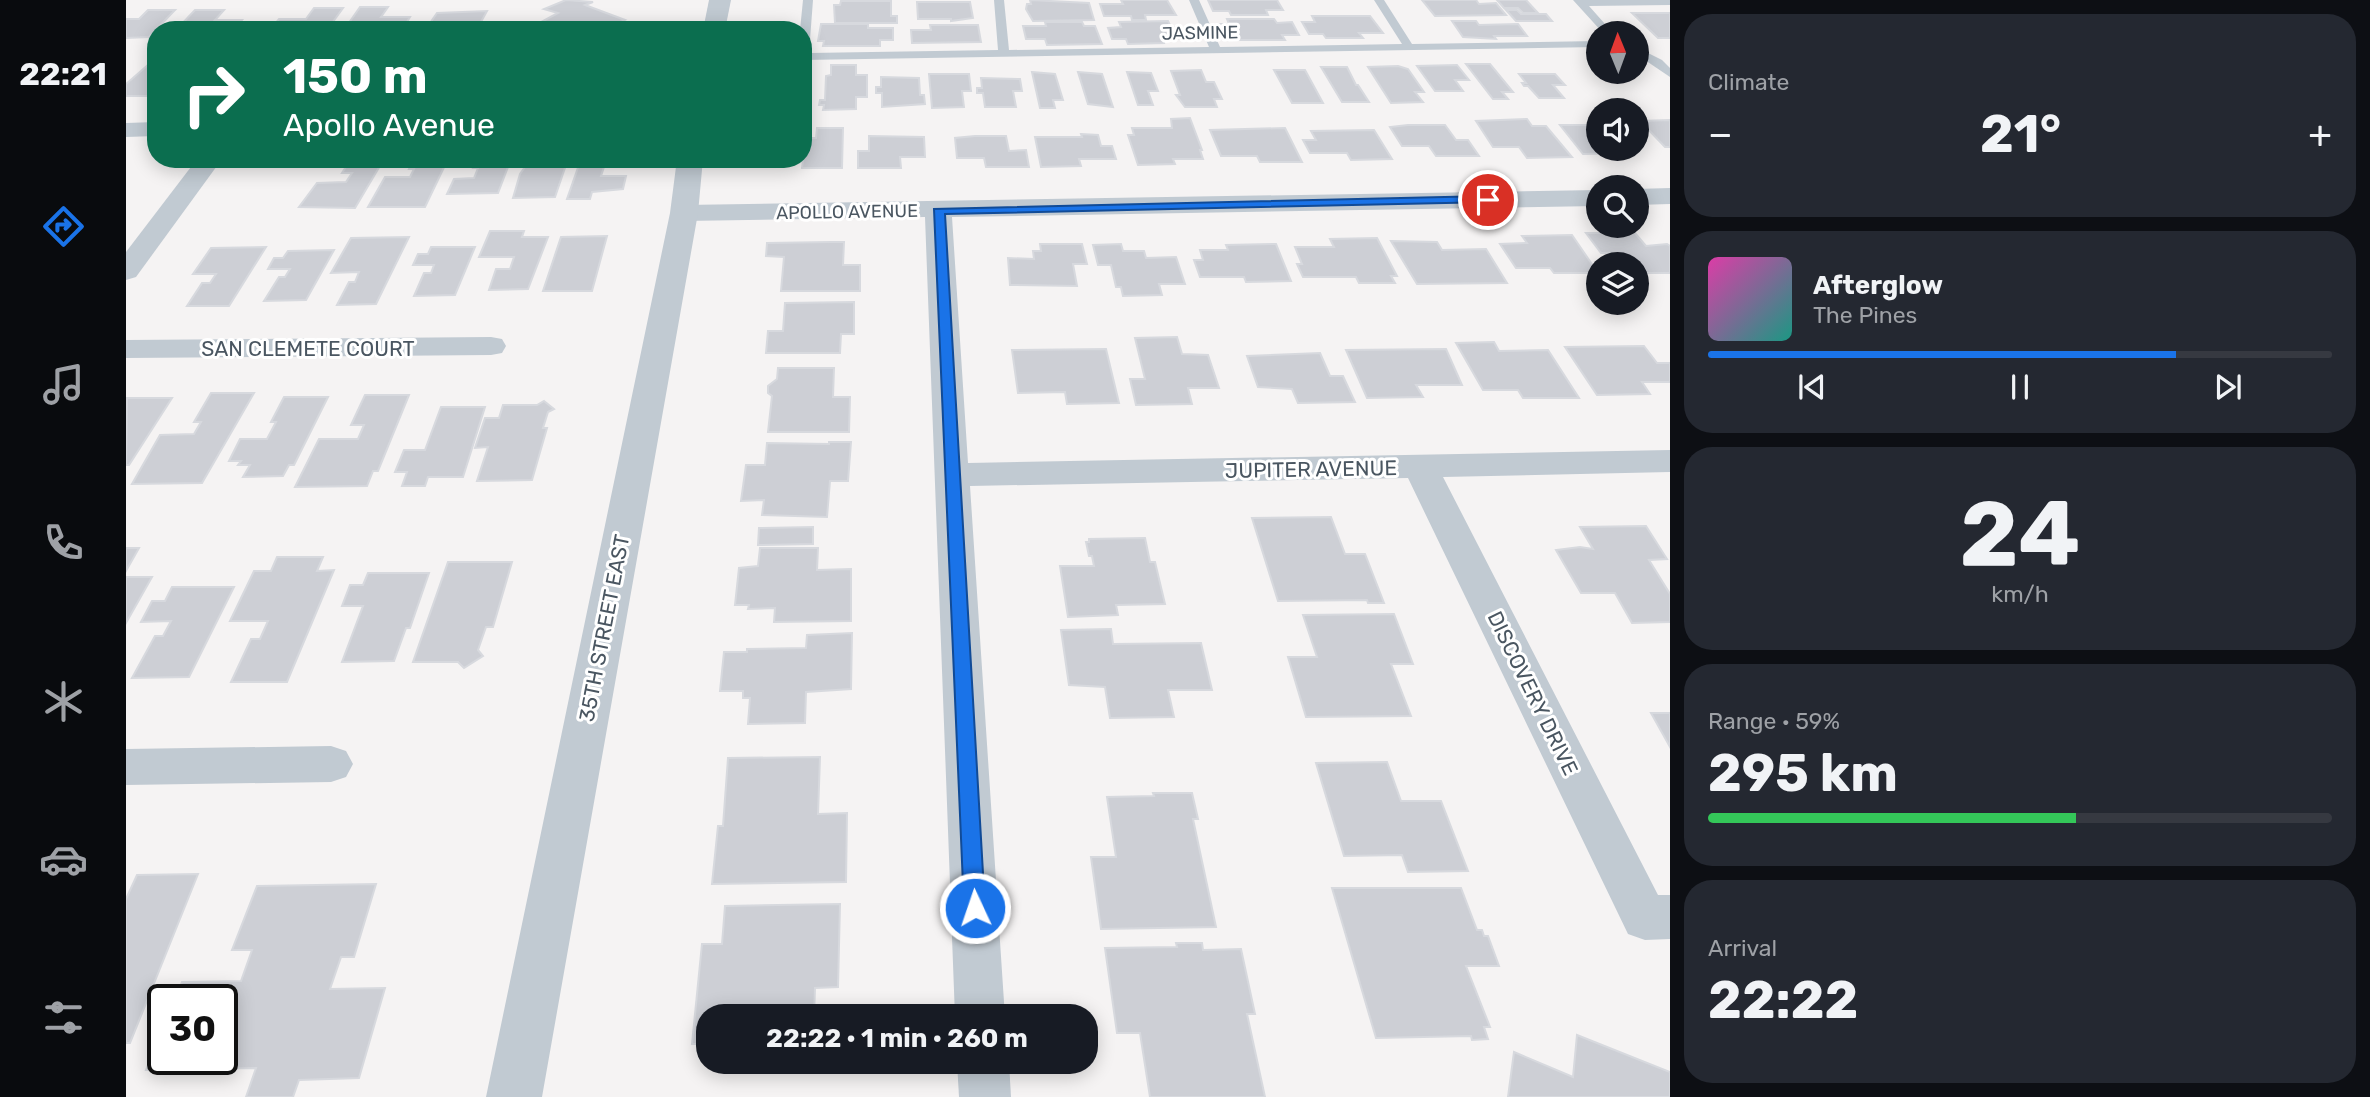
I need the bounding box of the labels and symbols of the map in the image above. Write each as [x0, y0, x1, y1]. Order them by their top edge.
street label: JASMINE [1161, 21, 1239, 45]
north arrow [1586, 21, 1648, 84]
pin [1458, 170, 1518, 230]
street label: APOLLO AVENUE [776, 200, 918, 224]
street label: SAN CLEMETE COURT [201, 336, 415, 361]
street label: JUPITER AVENUE [1225, 455, 1397, 483]
street label: 35TH STREET EAST [574, 532, 634, 724]
street label: DISCOVERY DRIVE [1482, 607, 1584, 779]
position arrow [938, 871, 1012, 945]
speed limit sign: 30 [147, 984, 238, 1075]

